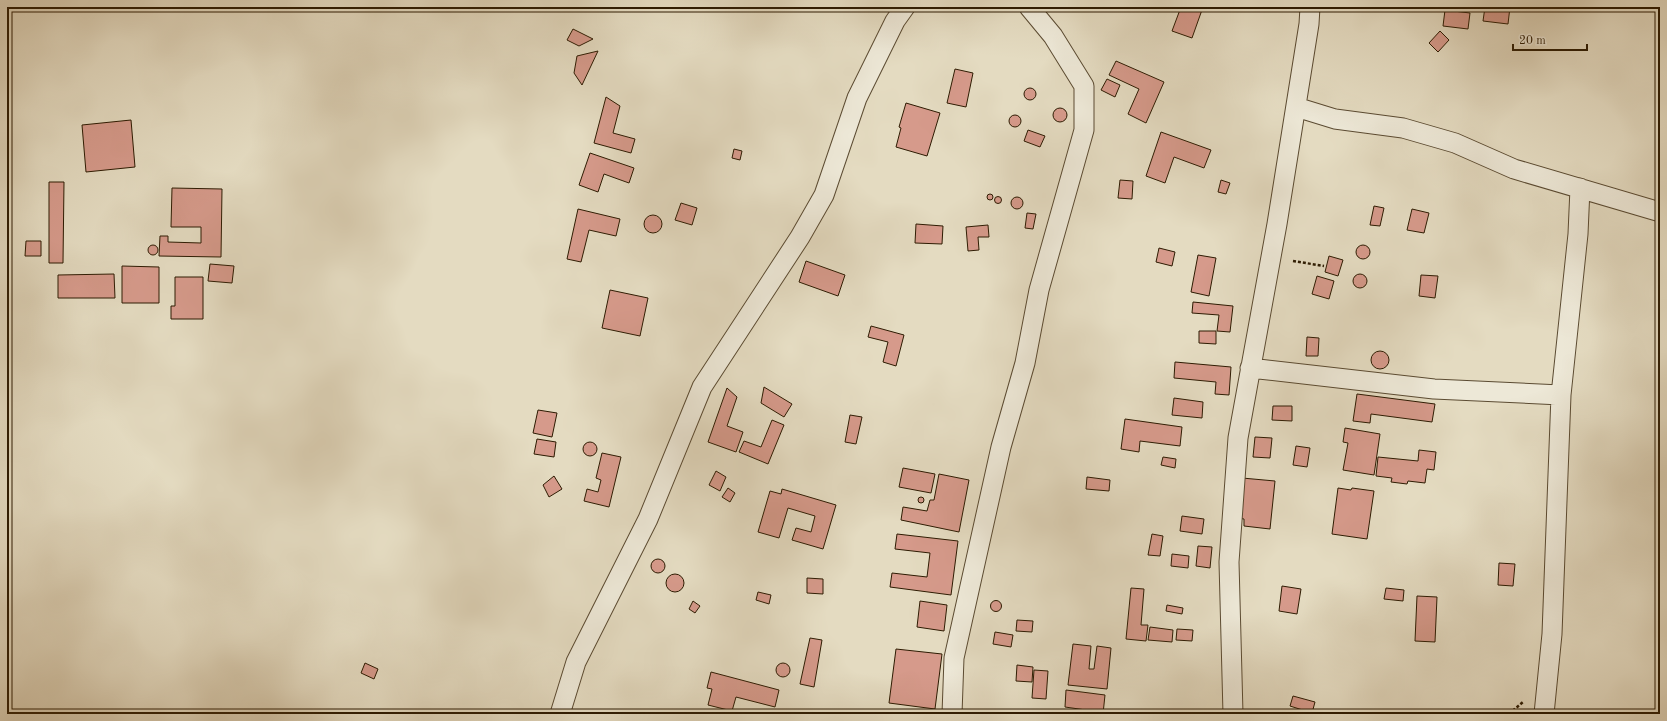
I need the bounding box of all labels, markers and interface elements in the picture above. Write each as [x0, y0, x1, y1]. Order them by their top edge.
scale bar [1513, 26, 1587, 52]
text: 20 m [1519, 35, 1546, 47]

